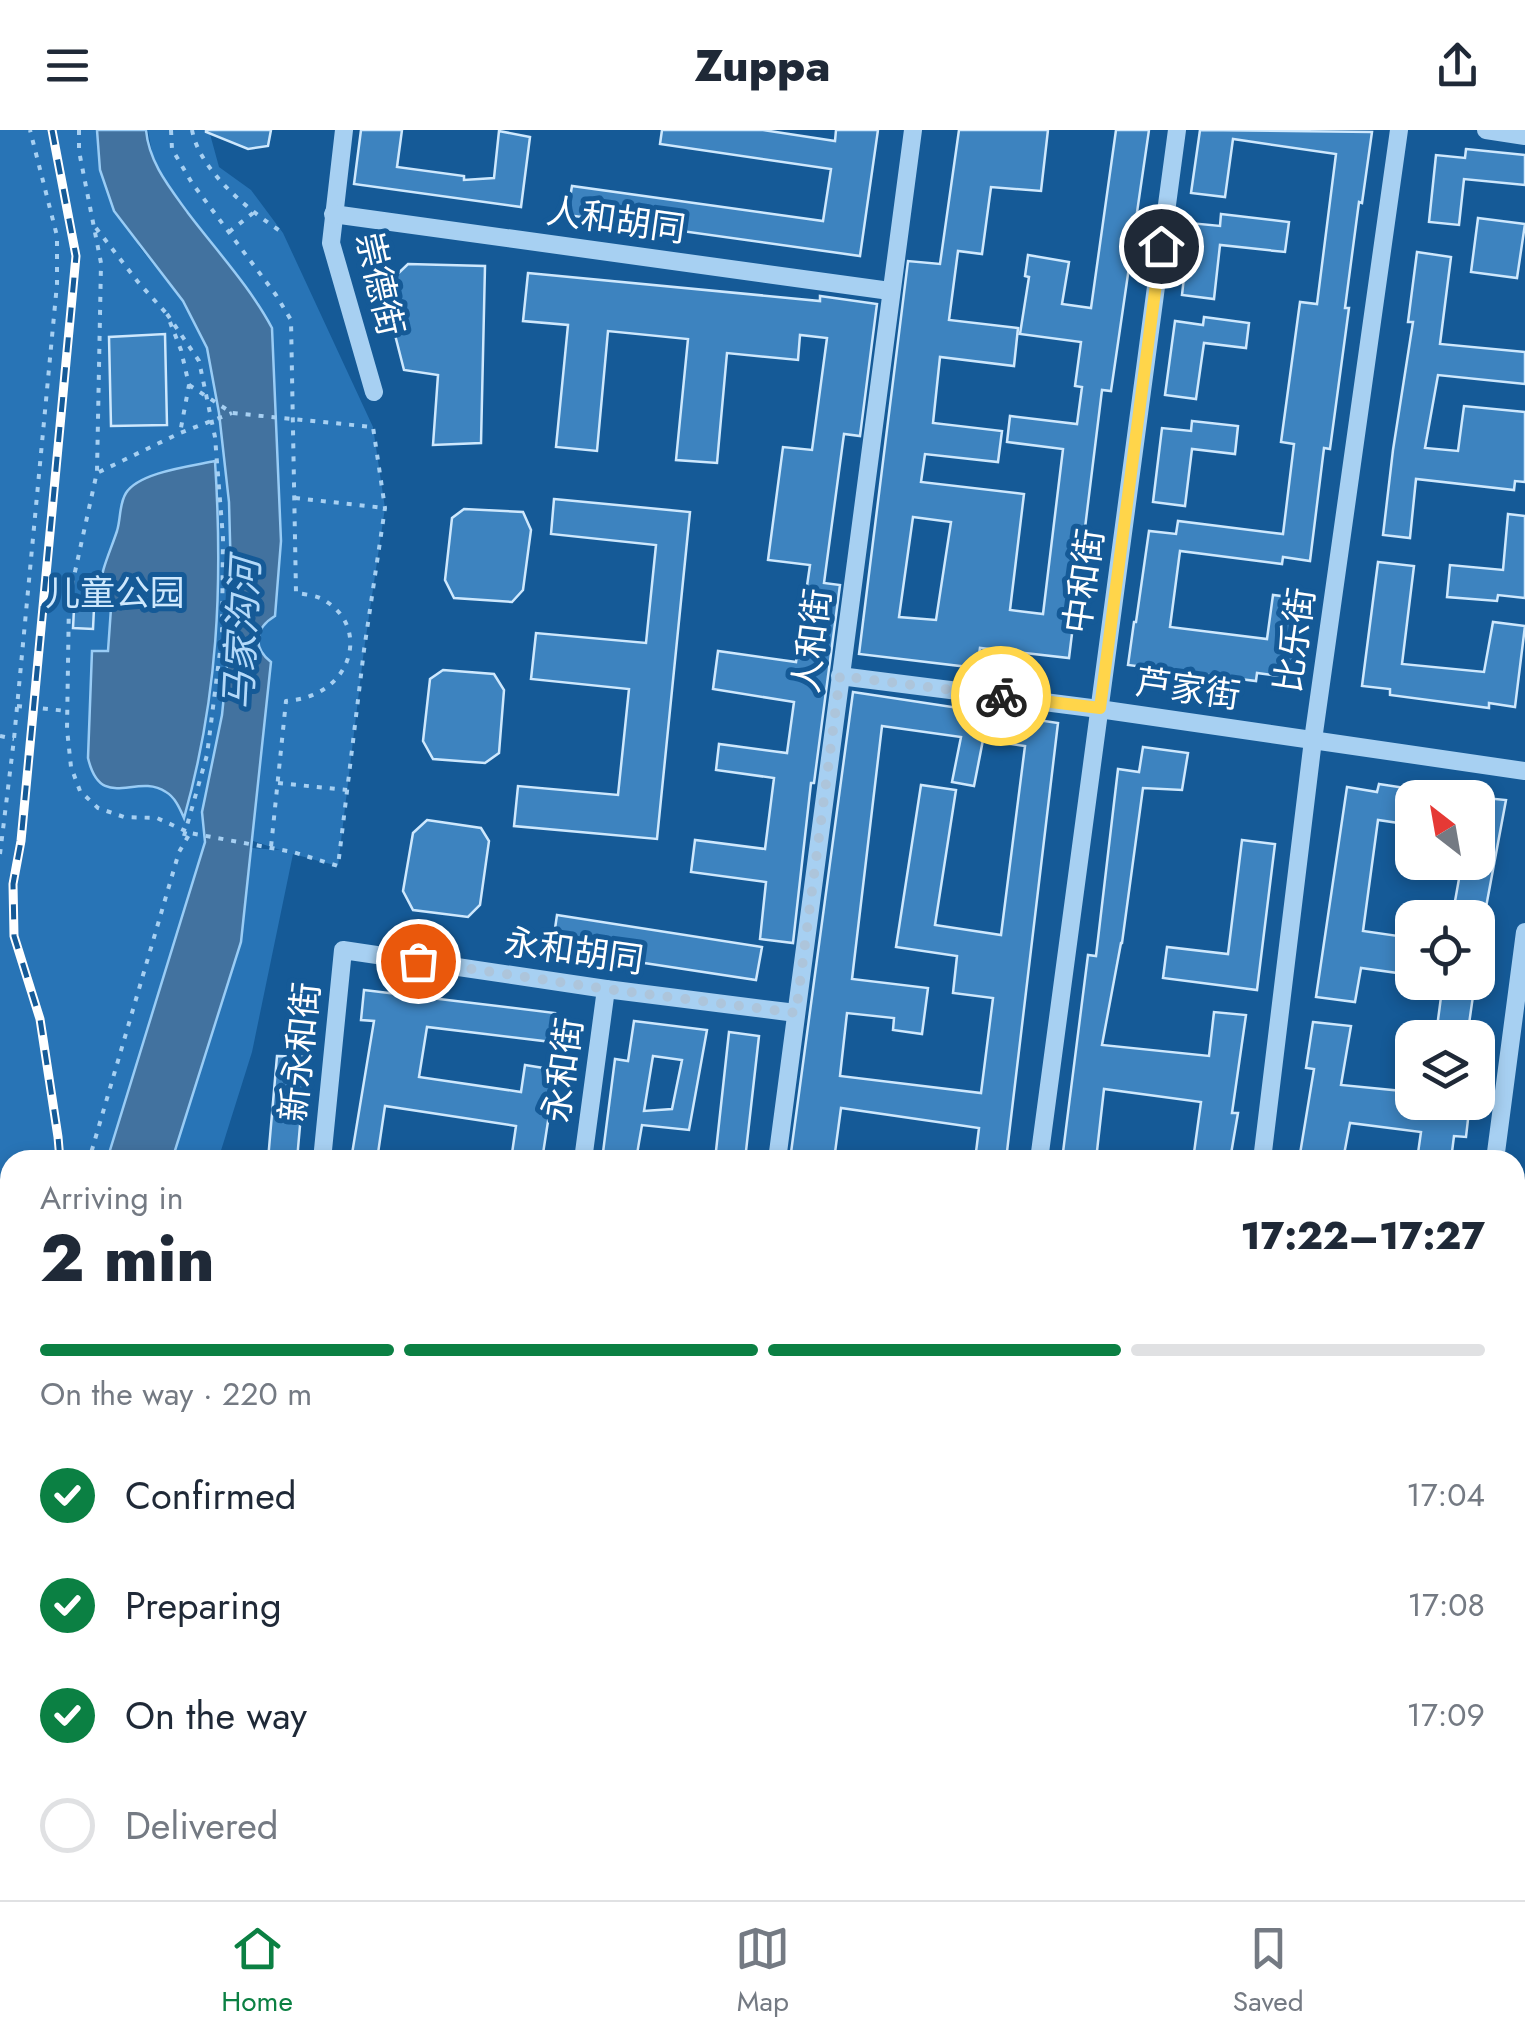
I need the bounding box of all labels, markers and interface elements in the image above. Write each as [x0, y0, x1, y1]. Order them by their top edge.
text: Zuppa [695, 33, 830, 98]
icon: menu [40, 38, 95, 93]
icon: share [1430, 38, 1485, 93]
street label: 人和胡同 [543, 186, 689, 254]
pin [1119, 204, 1204, 289]
icon: home [1134, 219, 1189, 274]
street label: 崇德街 [344, 227, 416, 341]
street label: 中和街 [1052, 526, 1116, 636]
water label: 马家沟河 [210, 550, 273, 711]
park label: 儿童公园 [45, 568, 185, 618]
street label: 比乐街 [1263, 585, 1327, 695]
street label: 人和街 [781, 586, 843, 696]
courier [951, 646, 1051, 746]
street label: 芦家街 [1133, 657, 1243, 721]
icon: bike [974, 669, 1029, 724]
north arrow [1395, 780, 1495, 880]
map controls [1395, 780, 1495, 1120]
button: locate [1395, 900, 1495, 1000]
street label: 永和胡同 [501, 917, 647, 985]
pin [376, 919, 461, 1004]
icon: bag [391, 934, 446, 989]
street label: 新永和街 [268, 980, 332, 1124]
street label: 永和街 [531, 1015, 595, 1125]
button: layers [1395, 1020, 1495, 1120]
text: Arriving in [40, 1175, 184, 1221]
text: 17:22–17:27 [1241, 1208, 1485, 1263]
text: 2 min [40, 1211, 215, 1305]
text: On the way · 220 m [40, 1371, 312, 1417]
icon: check [40, 1468, 95, 1523]
text: Confirmed [125, 1468, 296, 1523]
text: 17:04 [1406, 1472, 1485, 1518]
icon: check [40, 1578, 95, 1633]
text: Preparing [125, 1578, 282, 1633]
text: 17:08 [1408, 1582, 1485, 1628]
icon: check [40, 1688, 95, 1743]
text: On the way [125, 1688, 307, 1743]
text: 17:09 [1407, 1692, 1485, 1738]
text: Delivered [125, 1798, 278, 1853]
tab: Home [221, 1921, 293, 2022]
tab: Map [735, 1921, 790, 2022]
tab: Saved [1233, 1921, 1304, 2022]

